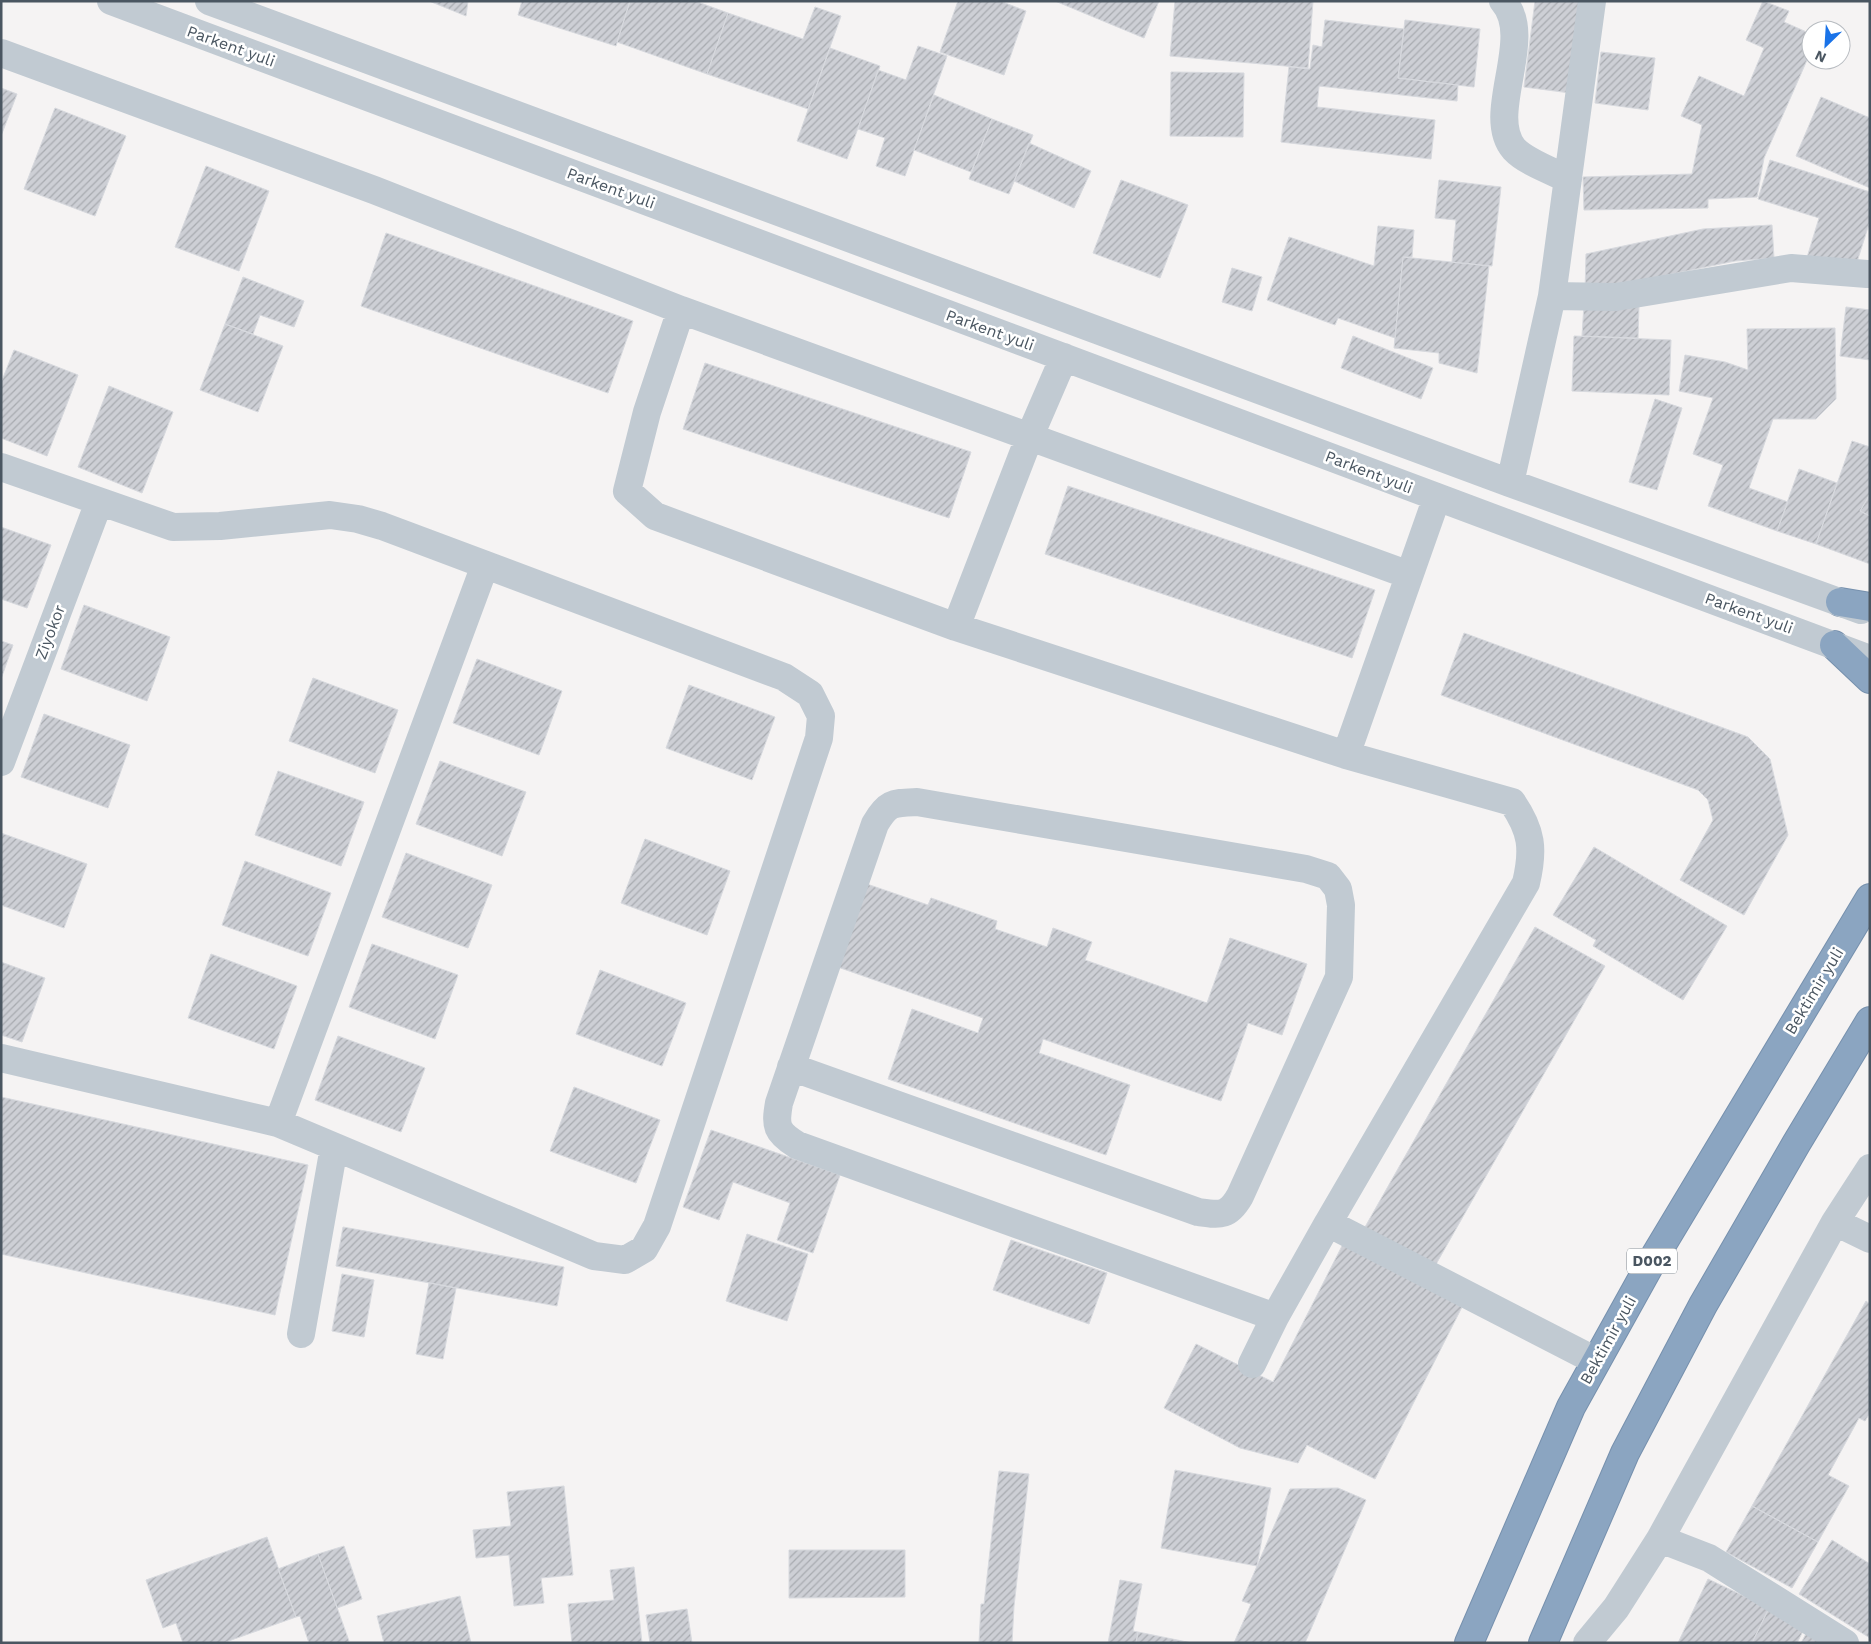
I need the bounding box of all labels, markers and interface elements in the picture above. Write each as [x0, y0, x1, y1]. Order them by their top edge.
north arrow [1801, 20, 1851, 70]
street label: Parkent yuli [184, 21, 278, 71]
text: N [1812, 47, 1829, 66]
street label: Parkent yuli [564, 163, 658, 213]
street label: Parkent yuli [943, 305, 1037, 355]
street label: Parkent yuli [1323, 447, 1415, 497]
street label: Parkent yuli [1702, 588, 1796, 638]
street label: Ziyokor [31, 602, 69, 662]
street label: Bektimir yuli [1781, 944, 1847, 1038]
road number: D002 [1627, 1248, 1677, 1274]
street label: Bektimir yuli [1576, 1293, 1640, 1387]

